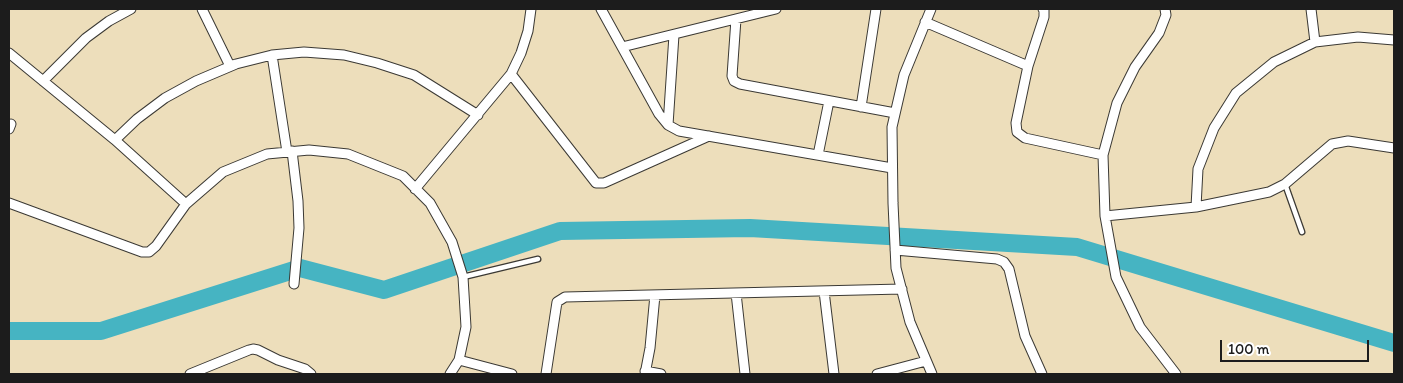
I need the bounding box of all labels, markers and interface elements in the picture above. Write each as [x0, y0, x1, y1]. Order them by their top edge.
scale bar [1223, 330, 1372, 362]
text: 100 m [1228, 340, 1269, 358]

